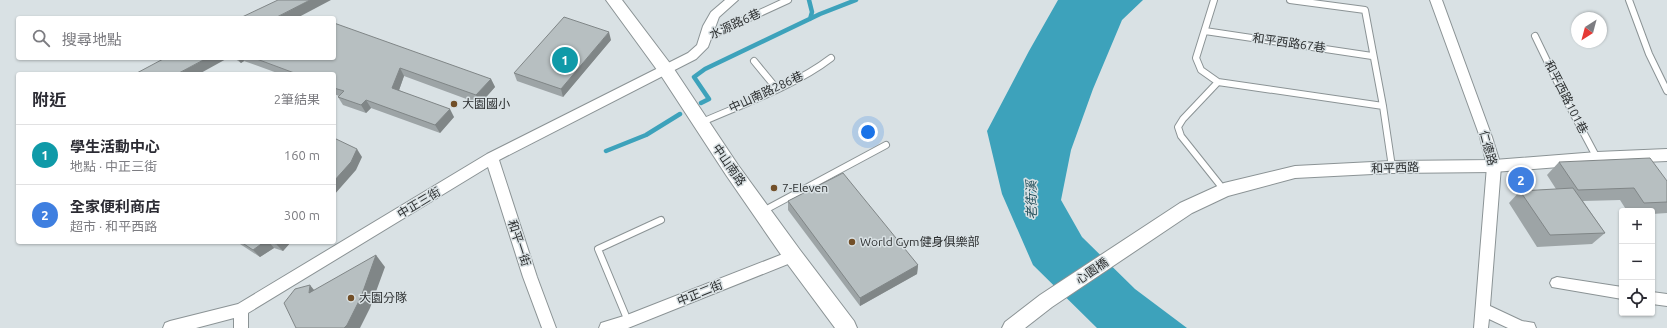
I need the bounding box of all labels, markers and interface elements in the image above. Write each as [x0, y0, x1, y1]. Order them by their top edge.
street label: 水源路6巷 [707, 6, 762, 41]
north arrow [1571, 12, 1607, 48]
search box [16, 16, 336, 60]
icon: search [30, 27, 52, 49]
text: 搜尋地點 [62, 31, 122, 48]
street label: 和平西路67巷 [1252, 31, 1326, 54]
pin: 1 [552, 45, 578, 75]
street label: 和平西路101巷 [1542, 58, 1590, 136]
street label: 中山南路286巷 [727, 69, 805, 114]
text: 附近 [32, 90, 66, 109]
text: 2筆結果 [274, 92, 320, 106]
place label: 大園國小 [462, 97, 510, 110]
marker: 大園國小 [449, 99, 459, 109]
your location [858, 122, 878, 142]
street label: 仁德路 [1478, 129, 1499, 167]
text: 學生活動中心 [70, 138, 160, 155]
street label: 中山南路 [710, 141, 749, 188]
text: 1 [41, 148, 49, 162]
text: 160 m [284, 148, 320, 162]
text: 地點 · 中正三街 [70, 159, 157, 173]
street label: 和平西路 [1371, 160, 1419, 175]
pin: 2 [1508, 165, 1534, 195]
water label: 老街溪 [1024, 178, 1038, 220]
place label: 7-Eleven [782, 181, 828, 194]
marker: 7-Eleven [769, 183, 779, 193]
street label: 中正三街 [395, 185, 443, 221]
text: 全家便利商店 [70, 198, 160, 215]
text: 2 [41, 208, 49, 222]
text: 300 m [284, 208, 320, 222]
map controls [1619, 208, 1655, 316]
button: + [1619, 208, 1655, 244]
street label: 和平一街 [506, 218, 533, 268]
text: 超市 · 和平西路 [70, 219, 157, 233]
place label: World Gym健身俱樂部 [860, 235, 979, 248]
marker: World Gym健身俱樂部 [847, 237, 857, 247]
button: − [1619, 244, 1655, 280]
street label: 心園橋 [1073, 255, 1110, 286]
street label: 中正二街 [675, 278, 725, 308]
button: locate [1619, 280, 1655, 316]
place label: 大園分隊 [359, 291, 407, 304]
marker: 大園分隊 [346, 293, 356, 303]

